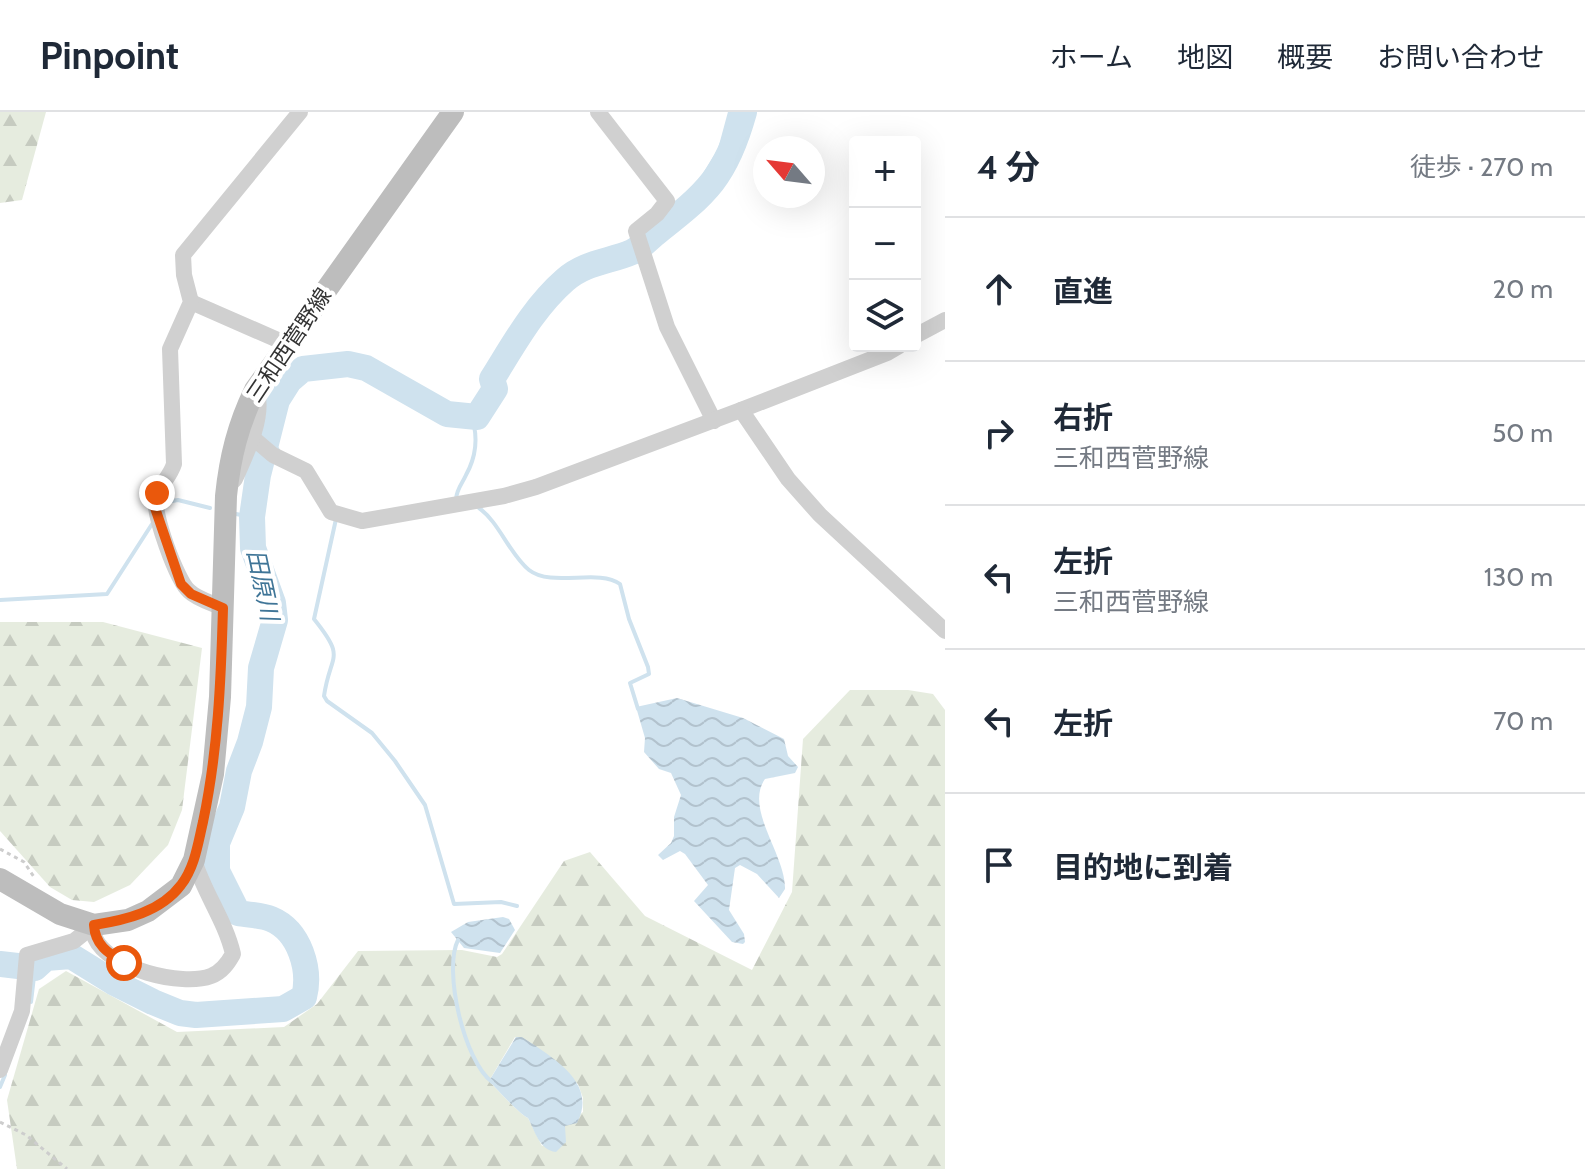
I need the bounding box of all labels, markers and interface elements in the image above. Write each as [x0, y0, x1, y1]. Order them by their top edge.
text: Pinpoint [40, 32, 179, 79]
text: ホーム [1050, 40, 1133, 74]
text: 地図 [1177, 40, 1233, 74]
text: 概要 [1277, 40, 1333, 74]
text: お問い合わせ [1377, 40, 1545, 74]
north arrow [753, 136, 825, 208]
map controls [849, 136, 921, 352]
button: + [849, 136, 921, 208]
text: 4 分 [977, 146, 1040, 188]
text: 徒歩 · 270 m [1410, 151, 1553, 183]
button: − [849, 208, 921, 280]
icon: ahead [977, 267, 1021, 311]
text: 直進 [1053, 273, 1113, 310]
text: 20 m [1493, 273, 1553, 305]
button: layers [849, 280, 921, 352]
street label: 三和西菅野線 [241, 283, 337, 407]
text: 右折 [1053, 399, 1113, 436]
icon: right [977, 411, 1021, 455]
text: 50 m [1492, 417, 1553, 449]
text: 三和西菅野線 [1053, 442, 1209, 474]
route end [139, 475, 175, 511]
text: 左折 [1053, 543, 1113, 580]
water label: 田原川 [241, 547, 285, 626]
icon: left [977, 555, 1021, 599]
text: 130 m [1484, 561, 1553, 593]
text: 三和西菅野線 [1053, 586, 1209, 618]
icon: left [977, 699, 1021, 743]
text: 左折 [1053, 705, 1113, 742]
text: 70 m [1493, 705, 1553, 737]
icon: arrive [977, 843, 1021, 887]
text: 目的地に到着 [1053, 849, 1233, 886]
route start [106, 945, 142, 981]

